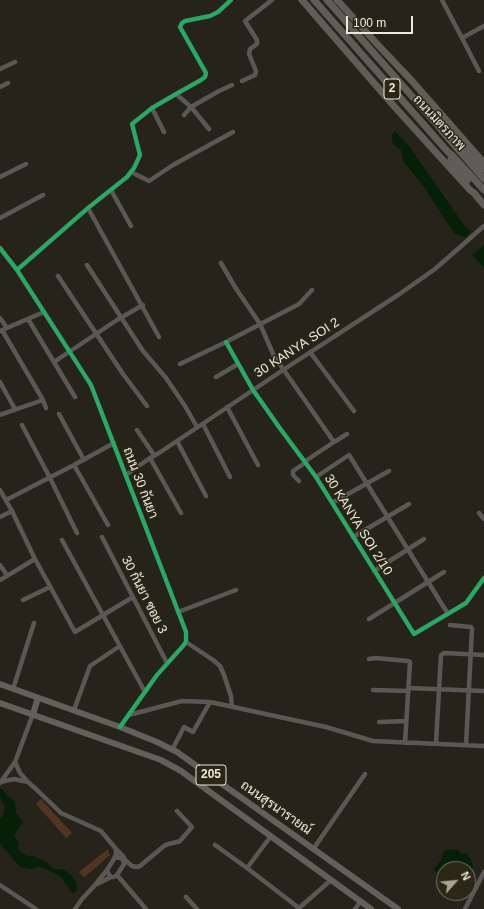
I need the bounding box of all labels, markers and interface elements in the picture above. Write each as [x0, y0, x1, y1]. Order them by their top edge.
scale bar [348, 8, 415, 34]
text: 100 m [353, 16, 386, 30]
road number: 2 [384, 79, 400, 99]
street label: ถนนมิตรภาพ [409, 92, 469, 154]
street label: 30 KANYA SOI 2 [252, 315, 342, 381]
street label: ถนน 30 กันยา [119, 445, 161, 521]
street label: 30 KANYA SOI 2/10 [321, 472, 395, 578]
street label: 30 กันยา ซอย 3 [118, 554, 170, 636]
road number: 205 [196, 765, 226, 785]
street label: ถนนสุรนารายณ์ [237, 778, 315, 838]
north arrow [436, 861, 476, 901]
text: N [459, 870, 473, 882]

